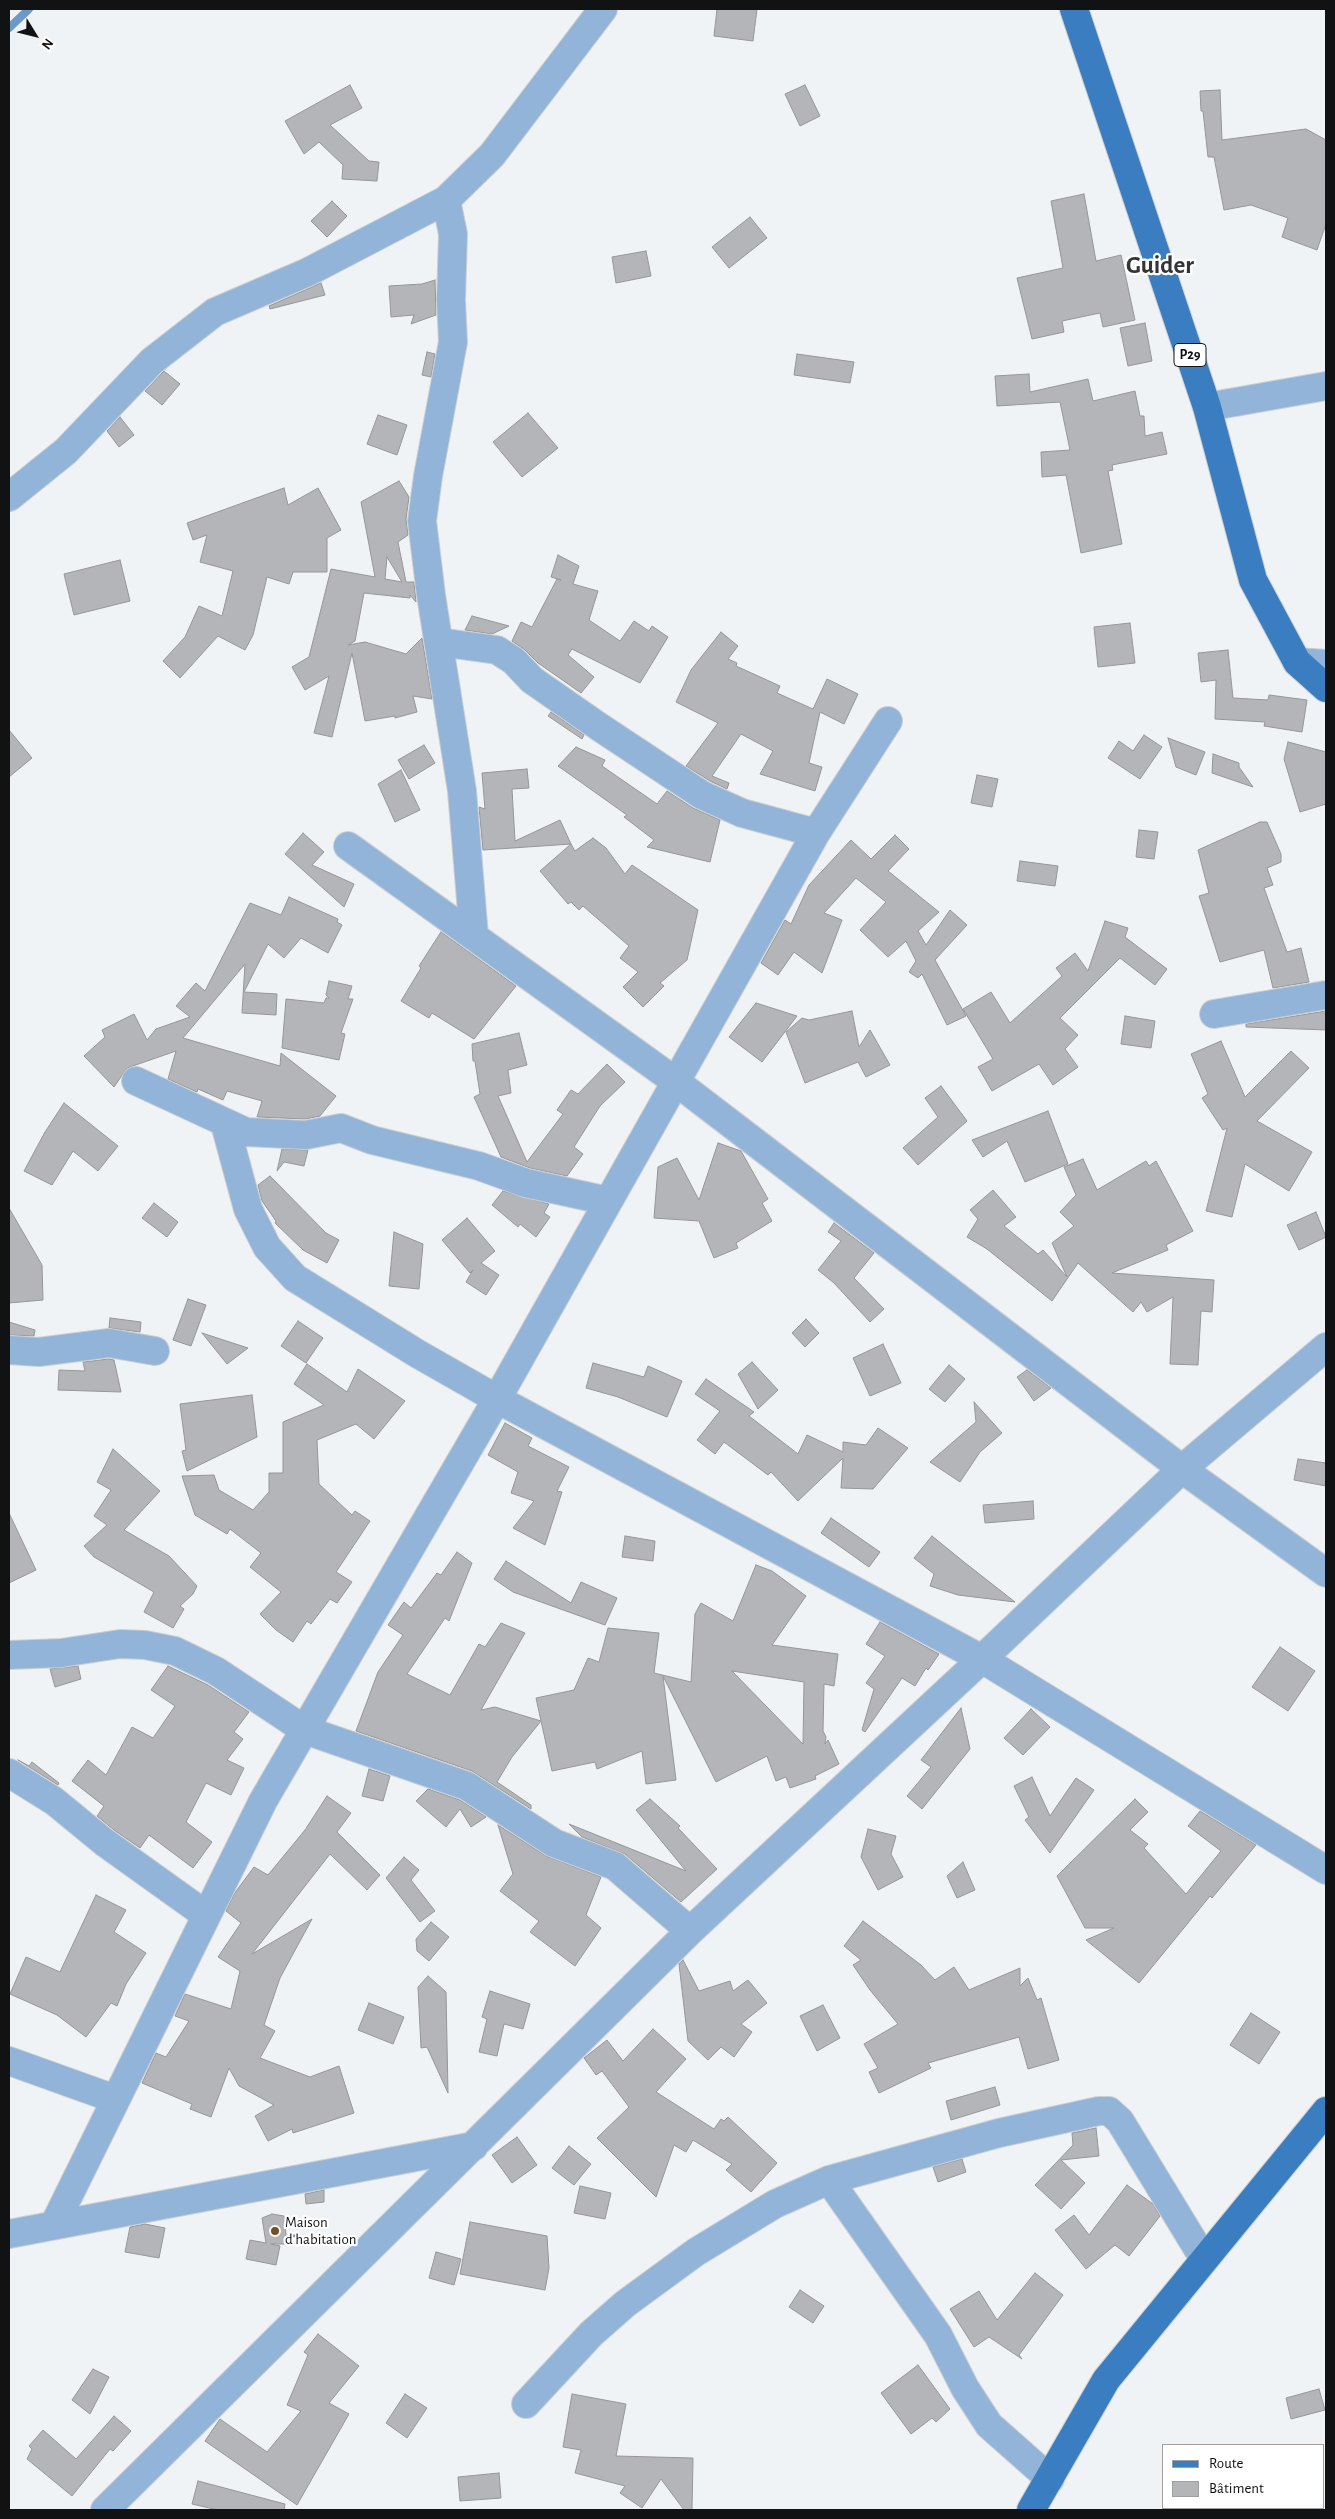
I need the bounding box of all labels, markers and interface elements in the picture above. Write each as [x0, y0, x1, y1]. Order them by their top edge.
north arrow [10, 10, 60, 60]
text: N [39, 36, 56, 52]
district label: Guider [1126, 250, 1194, 280]
road number: P29 [1174, 344, 1206, 366]
place label: Maison d'habitation [285, 2213, 356, 2248]
marker: Maison d'habitation [269, 2225, 281, 2237]
legend [1162, 2444, 1325, 2509]
text: Route [1209, 2456, 1243, 2471]
text: Bâtiment [1209, 2481, 1264, 2496]

